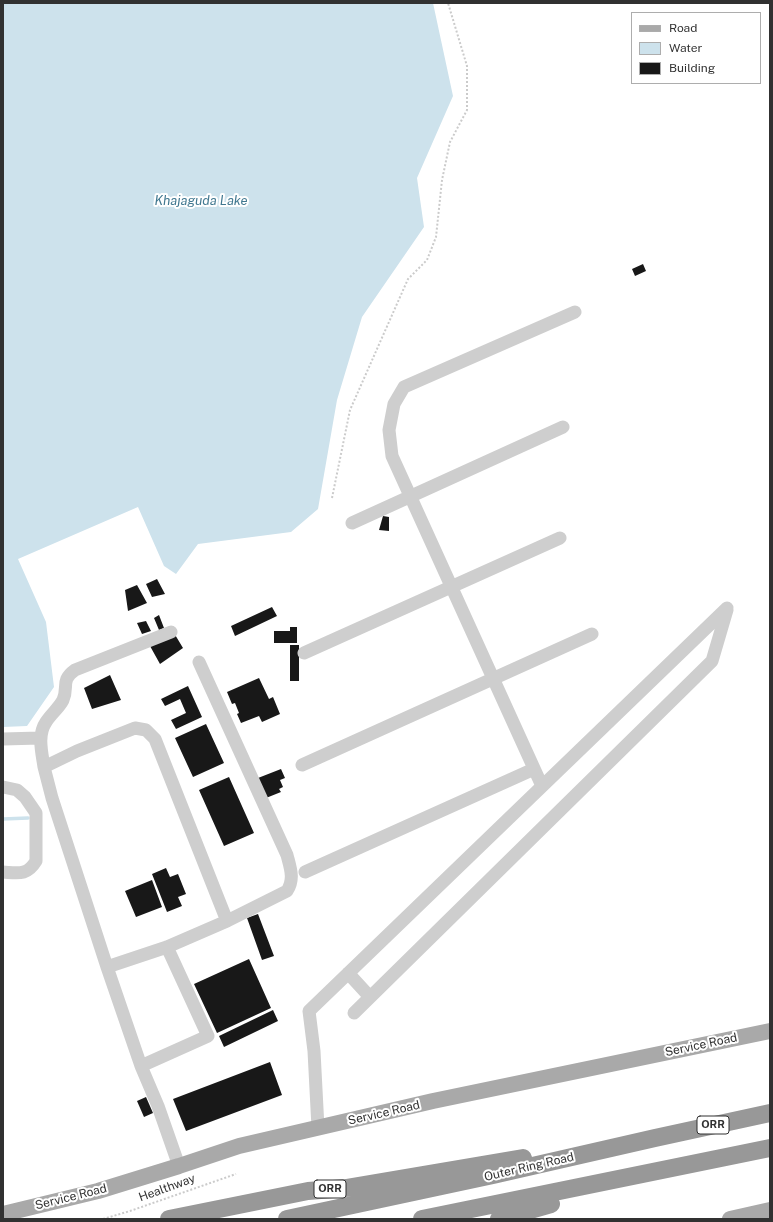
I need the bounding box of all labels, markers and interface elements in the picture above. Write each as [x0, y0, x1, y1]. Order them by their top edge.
legend [631, 12, 761, 84]
text: Road [669, 21, 697, 35]
text: Water [669, 41, 702, 55]
text: Building [669, 61, 715, 75]
water label: Khajaguda Lake [154, 193, 248, 209]
street label: Service Road [664, 1030, 738, 1060]
street label: Service Road [347, 1098, 421, 1128]
road number: ORR [697, 1116, 729, 1134]
street label: Outer Ring Road [483, 1150, 575, 1184]
street label: Healthway [137, 1171, 197, 1205]
road number: ORR [314, 1180, 346, 1198]
street label: Service Road [34, 1181, 108, 1213]

